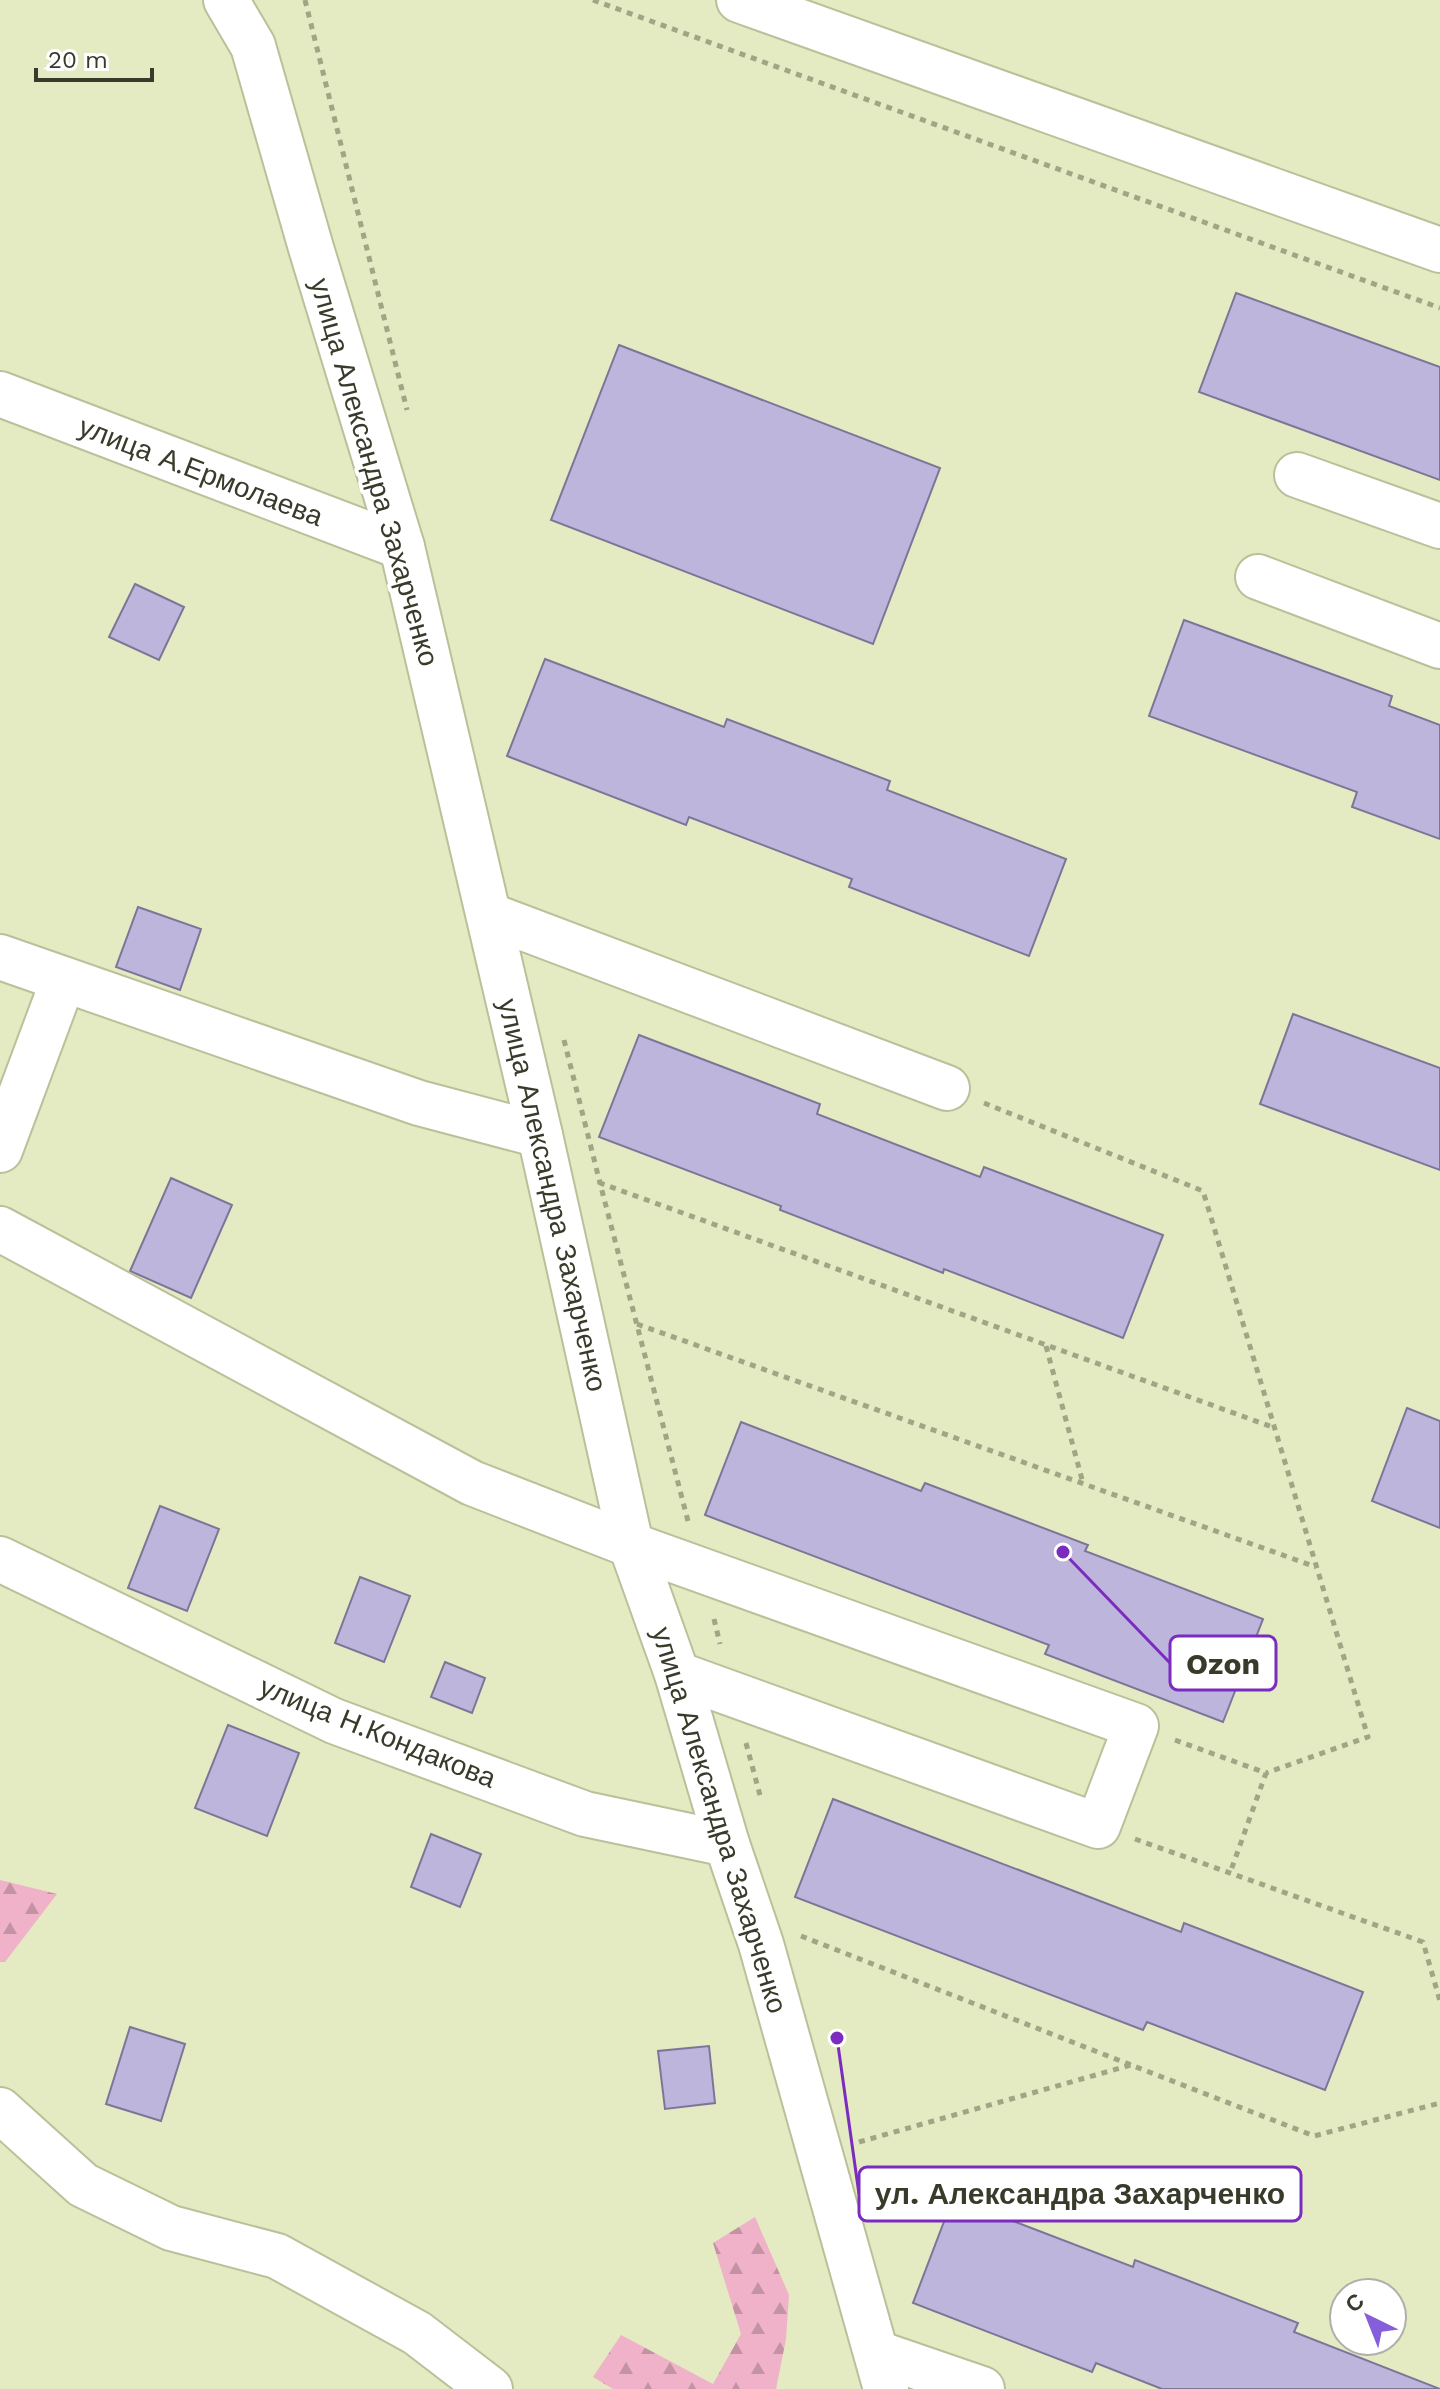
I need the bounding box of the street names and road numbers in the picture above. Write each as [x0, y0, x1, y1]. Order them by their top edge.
street label: улица Александра Захарченко [303, 274, 446, 670]
street label: улица А.Ермолаева [74, 410, 328, 533]
street label: улица Александра Захарченко [491, 995, 614, 1395]
street label: улица Александра Захарченко [645, 1623, 794, 2017]
street label: улица Н.Кондакова [255, 1670, 501, 1795]

